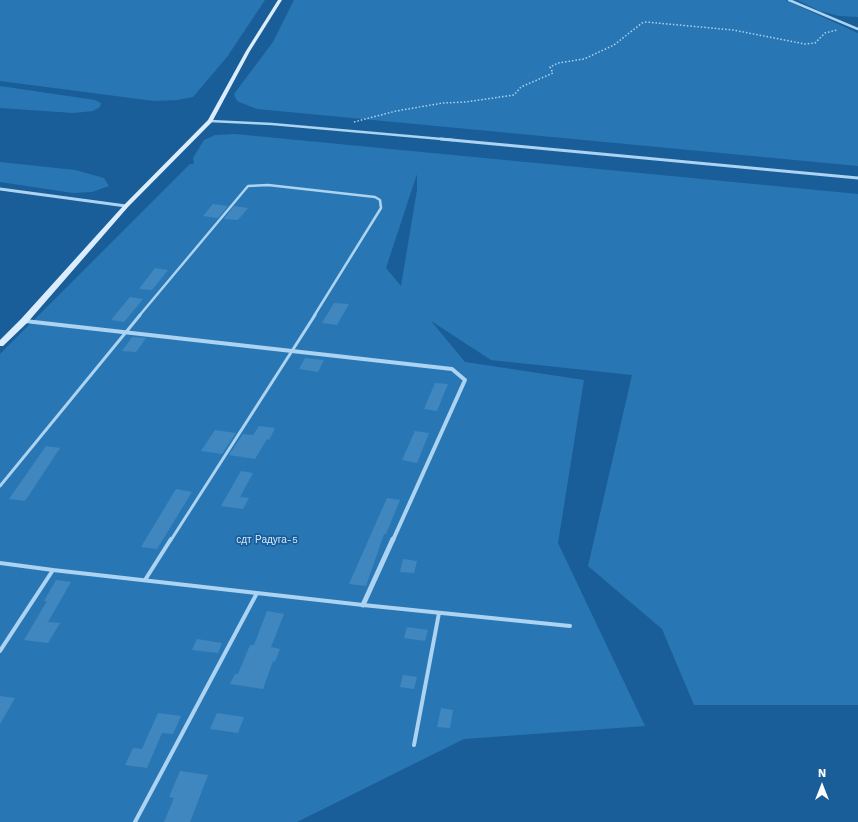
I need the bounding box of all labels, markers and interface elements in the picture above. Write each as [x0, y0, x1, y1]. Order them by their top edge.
park label: сдт Радуга-5 [236, 534, 298, 546]
north arrow [802, 766, 842, 806]
text: N [818, 767, 826, 780]

